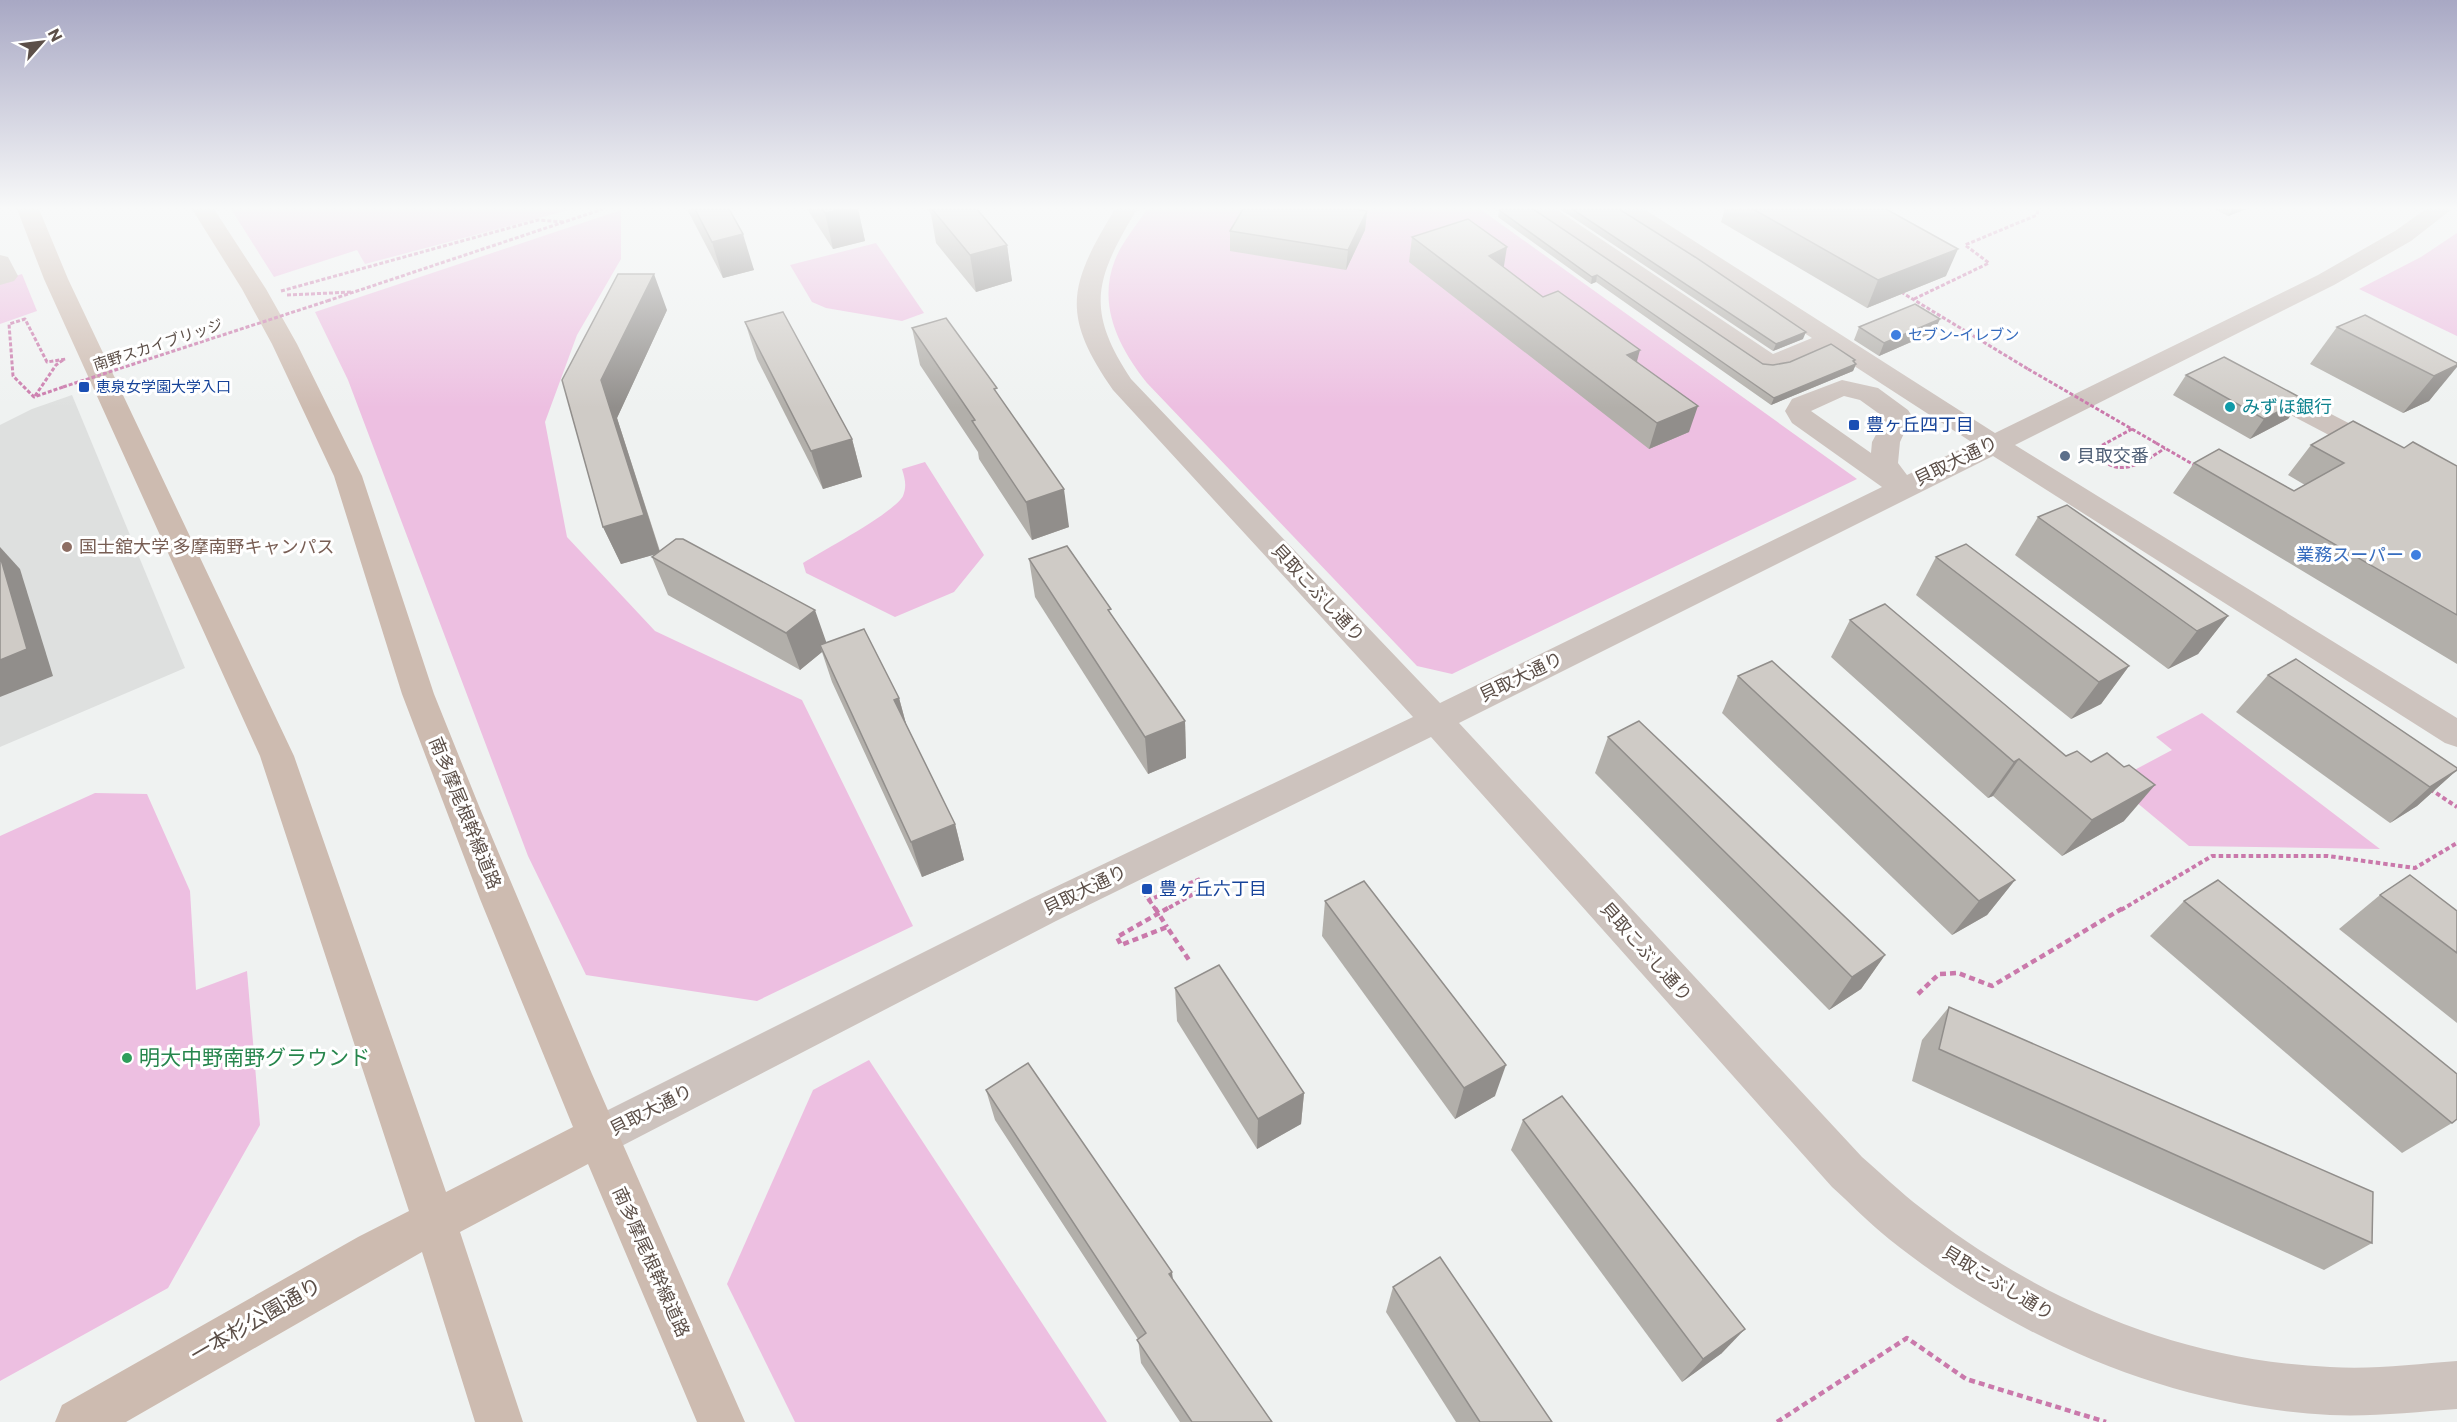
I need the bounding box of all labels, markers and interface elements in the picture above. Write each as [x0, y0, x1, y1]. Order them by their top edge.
north arrow [12, 12, 72, 72]
text: N [44, 25, 67, 44]
street label: 南野スカイブリッジ [91, 315, 225, 373]
place label: セブン-イレブン [1908, 325, 2019, 343]
marker: セブン-イレブン [1889, 328, 1903, 342]
place label: 恵泉女学園大学入口 [96, 377, 231, 395]
marker: 恵泉女学園大学入口 [77, 380, 91, 394]
place label: みずほ銀行 [2242, 395, 2332, 417]
marker: みずほ銀行 [2223, 400, 2237, 414]
place label: 豊ヶ丘四丁目 [1866, 413, 1974, 435]
marker: 豊ヶ丘四丁目 [1847, 418, 1861, 432]
street label: 貝取大通り [1910, 430, 2001, 490]
place label: 貝取交番 [2077, 444, 2149, 466]
marker: 貝取交番 [2058, 449, 2072, 463]
place label: 国士舘大学 多摩南野キャンパス [79, 535, 334, 557]
street label: 貝取こぶし通り [1268, 539, 1370, 646]
marker: 国士舘大学 多摩南野キャンパス [60, 540, 74, 554]
place label: 業務スーパー [2296, 543, 2404, 565]
marker: 業務スーパー [2409, 548, 2423, 562]
street label: 貝取大通り [1475, 646, 1566, 706]
street label: 南多摩尾根幹線道路 [425, 733, 506, 892]
street label: 貝取大通り [1039, 859, 1130, 919]
place label: 豊ヶ丘六丁目 [1159, 877, 1267, 899]
marker: 豊ヶ丘六丁目 [1140, 882, 1154, 896]
street label: 貝取こぶし通り [1596, 897, 1697, 1006]
place label: 明大中野南野グラウンド [139, 1044, 370, 1069]
marker: 明大中野南野グラウンド [120, 1051, 134, 1065]
street label: 貝取大通り [605, 1079, 696, 1139]
street label: 南多摩尾根幹線道路 [609, 1183, 695, 1340]
street label: 貝取こぶし通り [1939, 1240, 2058, 1324]
street label: 一本杉公園通り [185, 1271, 325, 1366]

